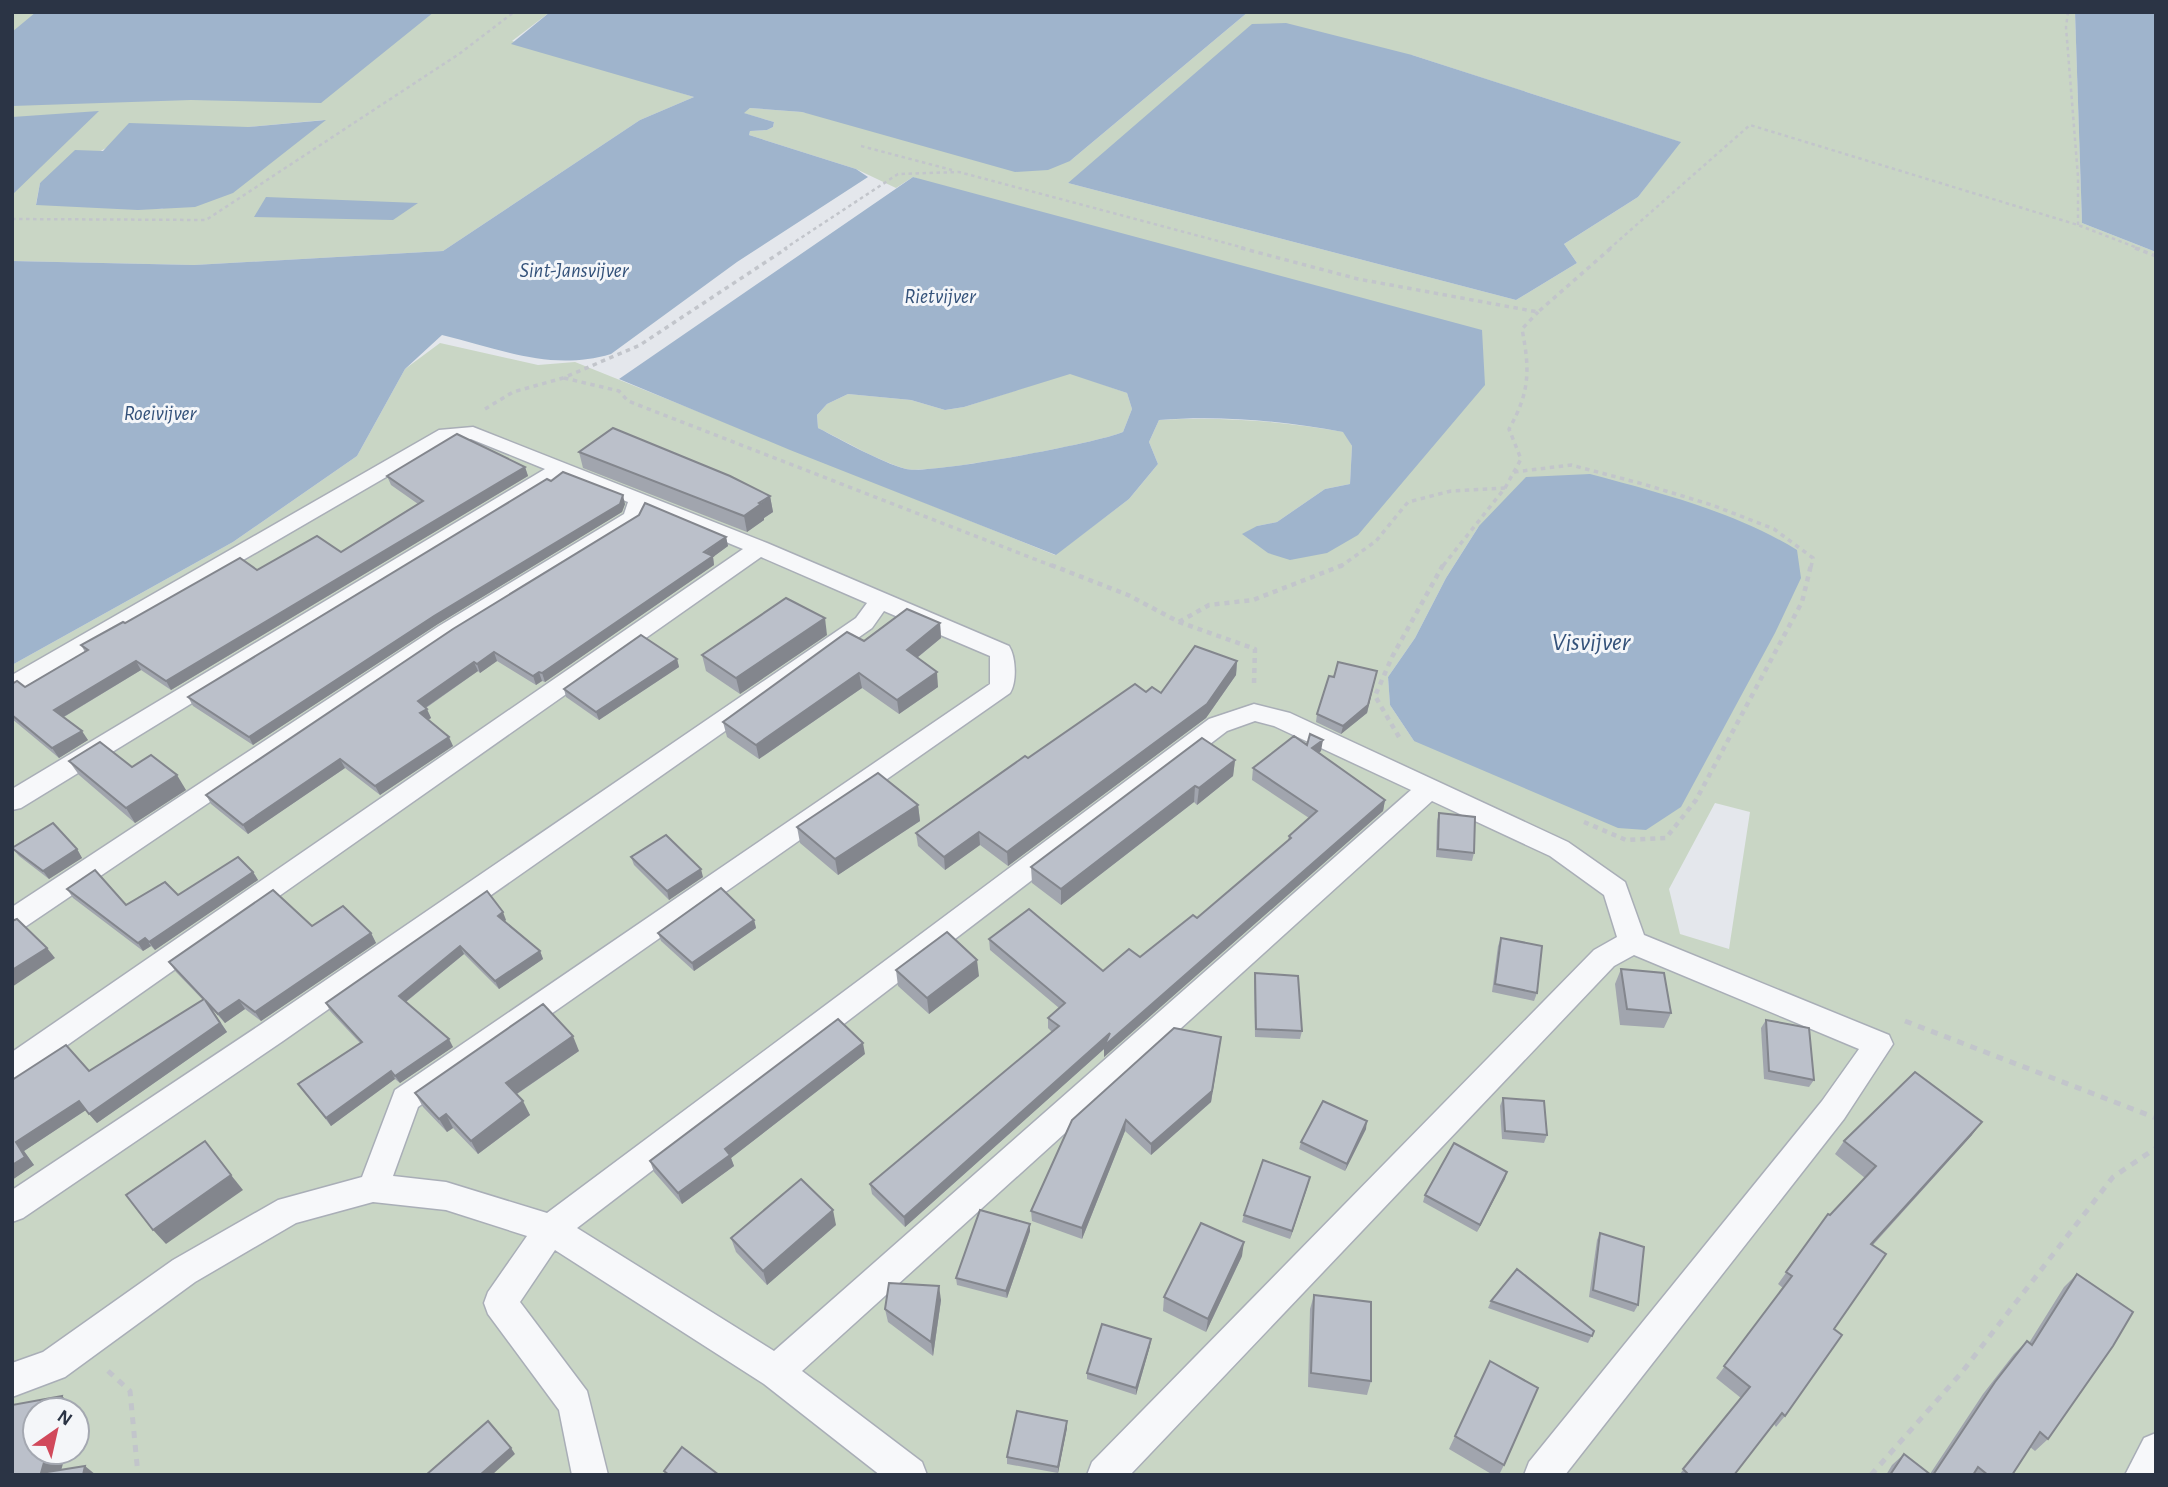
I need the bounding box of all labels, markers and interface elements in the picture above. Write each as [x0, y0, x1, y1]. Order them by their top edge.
water label: Sint-Jansvijver [520, 260, 630, 281]
water label: Rietvijver [904, 286, 977, 307]
water label: Roeivijver [124, 403, 197, 424]
water label: Visvijver [1552, 629, 1632, 655]
north arrow [21, 1396, 91, 1466]
text: N [54, 1407, 75, 1430]

